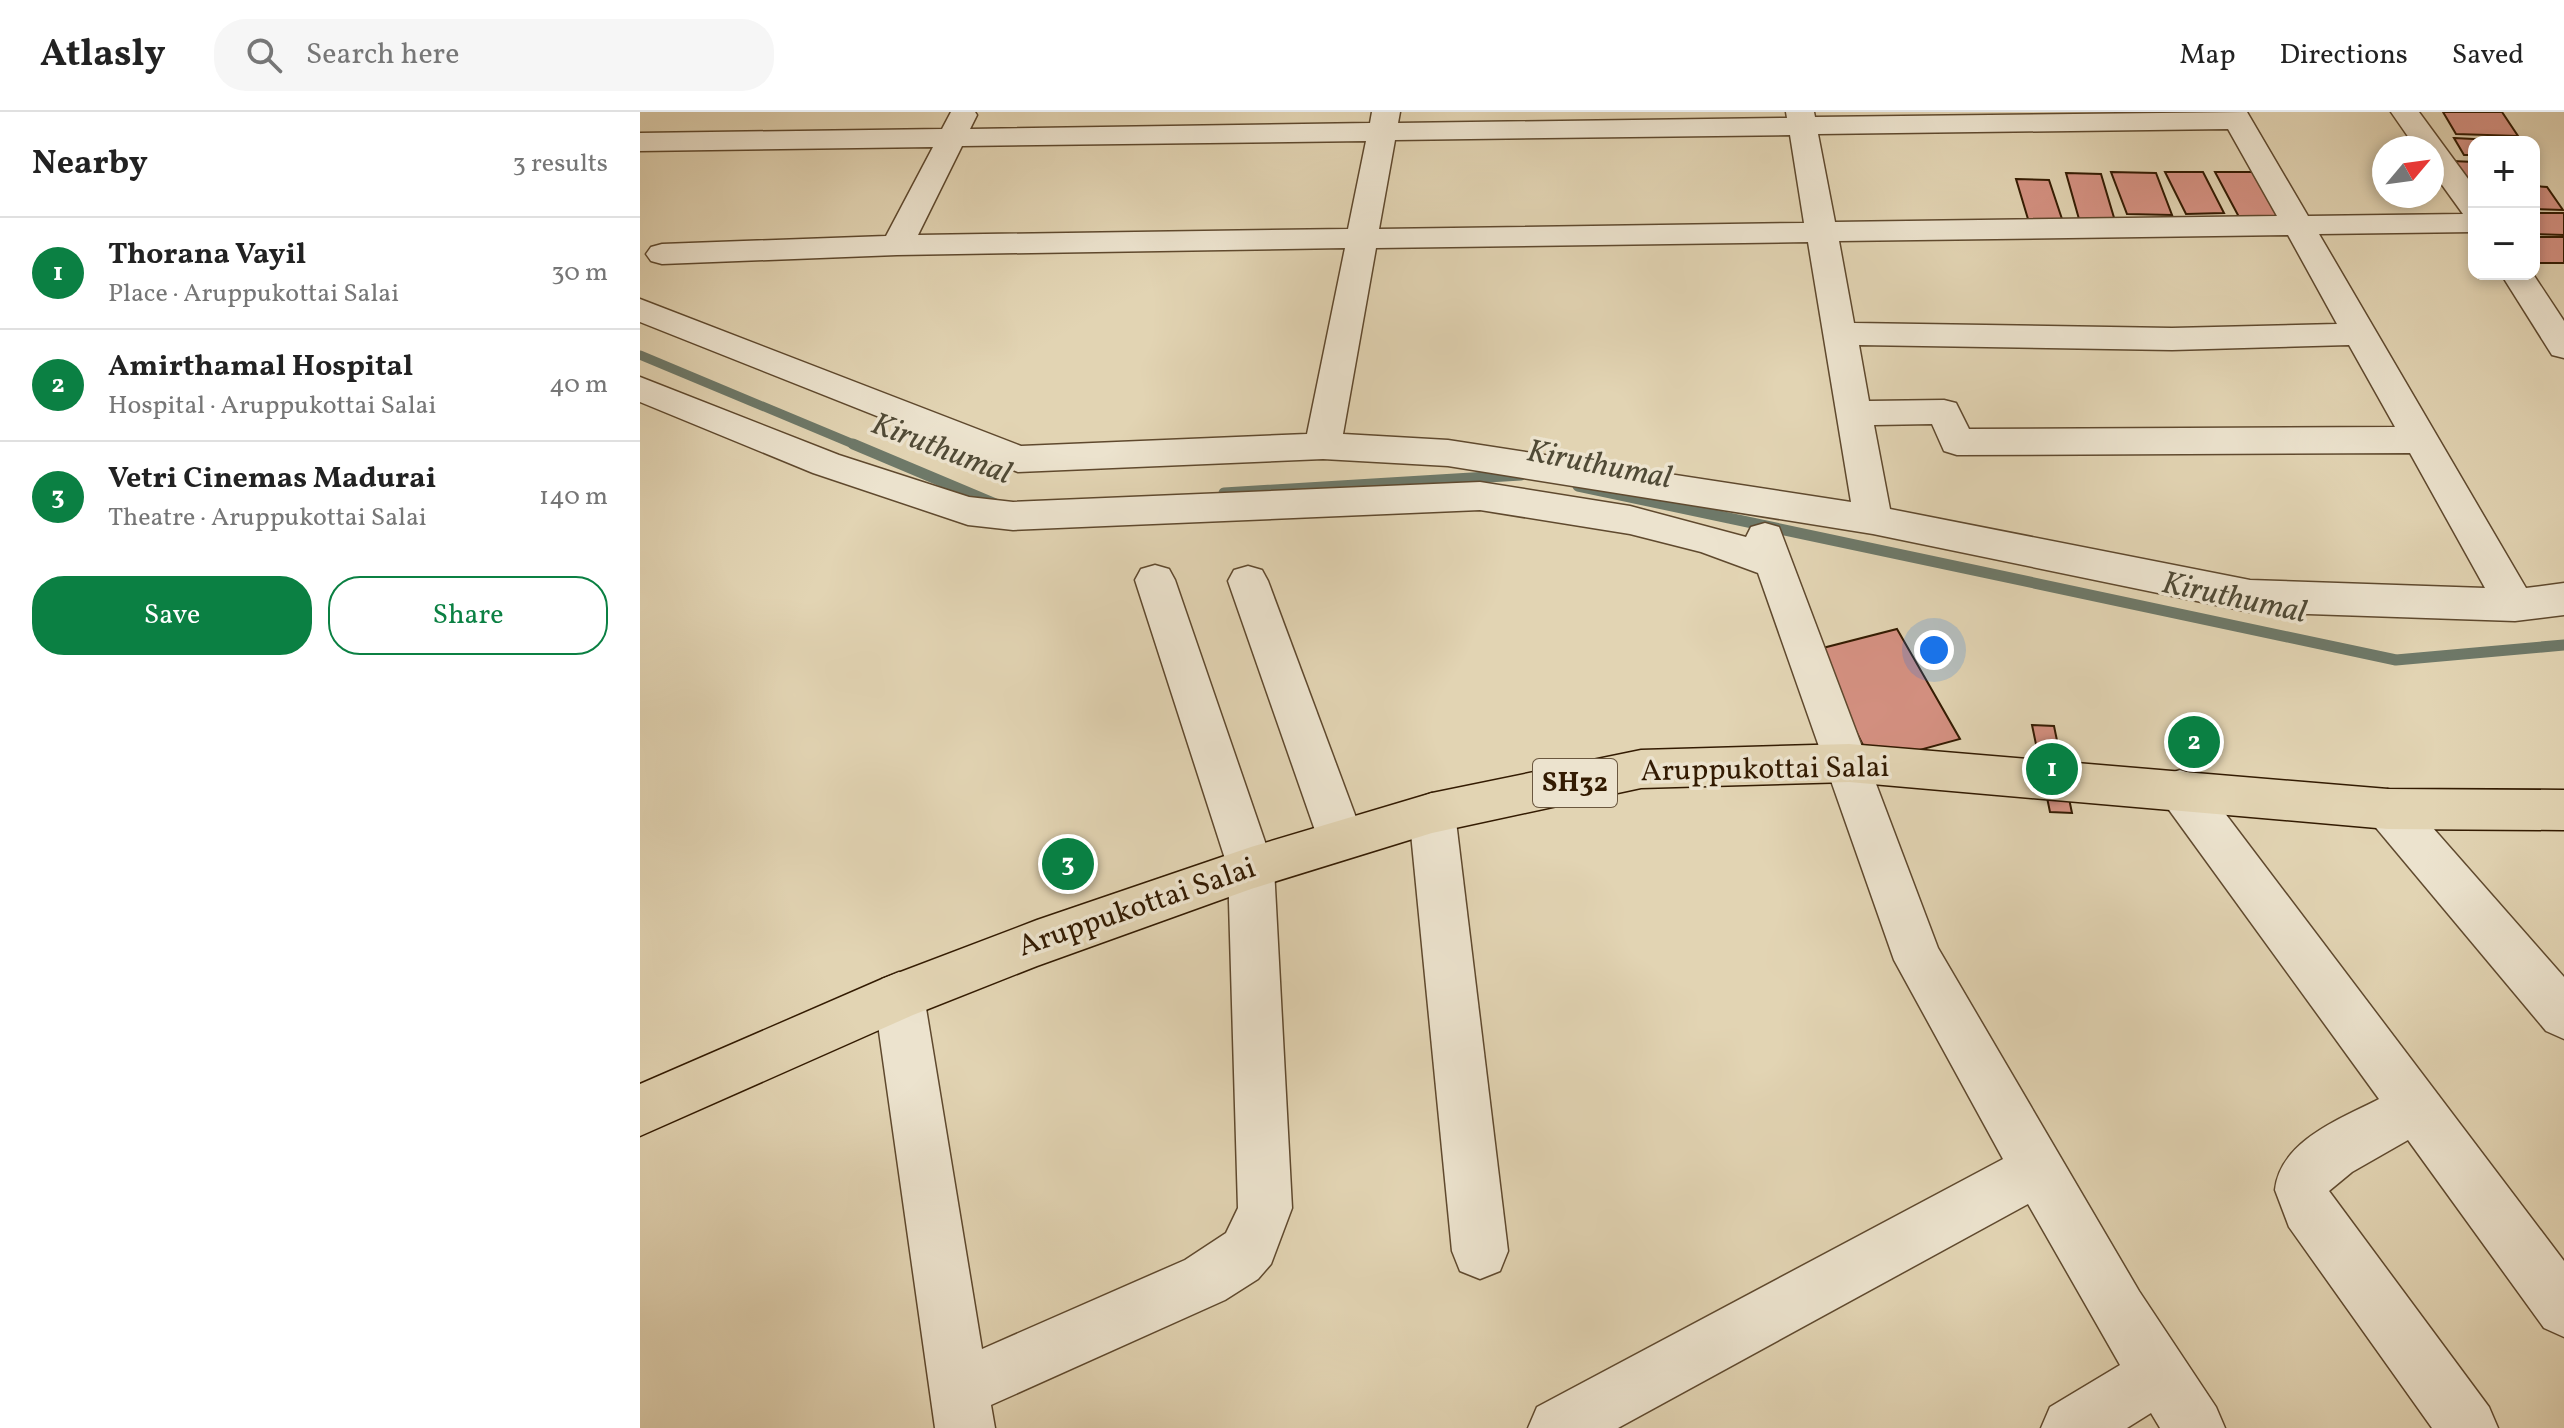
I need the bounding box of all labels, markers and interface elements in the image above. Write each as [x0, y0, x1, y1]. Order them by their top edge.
search box [214, 19, 774, 91]
text: Atlasly [40, 29, 166, 82]
icon: search [242, 33, 286, 77]
text: Search here [306, 34, 459, 76]
text: Map [2180, 36, 2236, 75]
text: Directions [2280, 36, 2408, 75]
text: Saved [2452, 36, 2524, 75]
north arrow [2372, 136, 2444, 208]
map controls [2468, 136, 2540, 280]
button: + [2468, 136, 2540, 208]
text: Nearby [32, 141, 148, 188]
text: 3 results [512, 146, 608, 182]
button: − [2468, 208, 2540, 280]
text: Thorana Vayil [108, 234, 306, 276]
text: 1 [53, 255, 63, 291]
text: 30 m [551, 255, 608, 291]
text: Place · Aruppukottai Salai [108, 276, 399, 312]
text: Amirthamal Hospital [108, 346, 413, 388]
text: 2 [51, 367, 65, 403]
text: 40 m [549, 367, 608, 403]
text: Hospital · Aruppukottai Salai [108, 388, 436, 424]
water label: Kiruthumal [865, 403, 1017, 497]
water label: Kiruthumal [1523, 430, 1675, 502]
text: Vetri Cinemas Madurai [108, 458, 436, 500]
text: 3 [51, 479, 65, 515]
text: 140 m [539, 479, 608, 515]
text: Theatre · Aruppukottai Salai [108, 500, 427, 536]
water label: Kiruthumal [2158, 562, 2310, 636]
button: Save [32, 576, 312, 655]
button: Share [328, 576, 608, 655]
your location [1914, 630, 1954, 670]
pin: 2 [2168, 712, 2220, 772]
pin: 1 [2026, 739, 2078, 799]
street label: Aruppukottai Salai [1640, 747, 1890, 793]
road number: SH32 [1533, 759, 1617, 807]
pin: 3 [1042, 834, 1094, 894]
street label: Aruppukottai Salai [1012, 848, 1262, 968]

